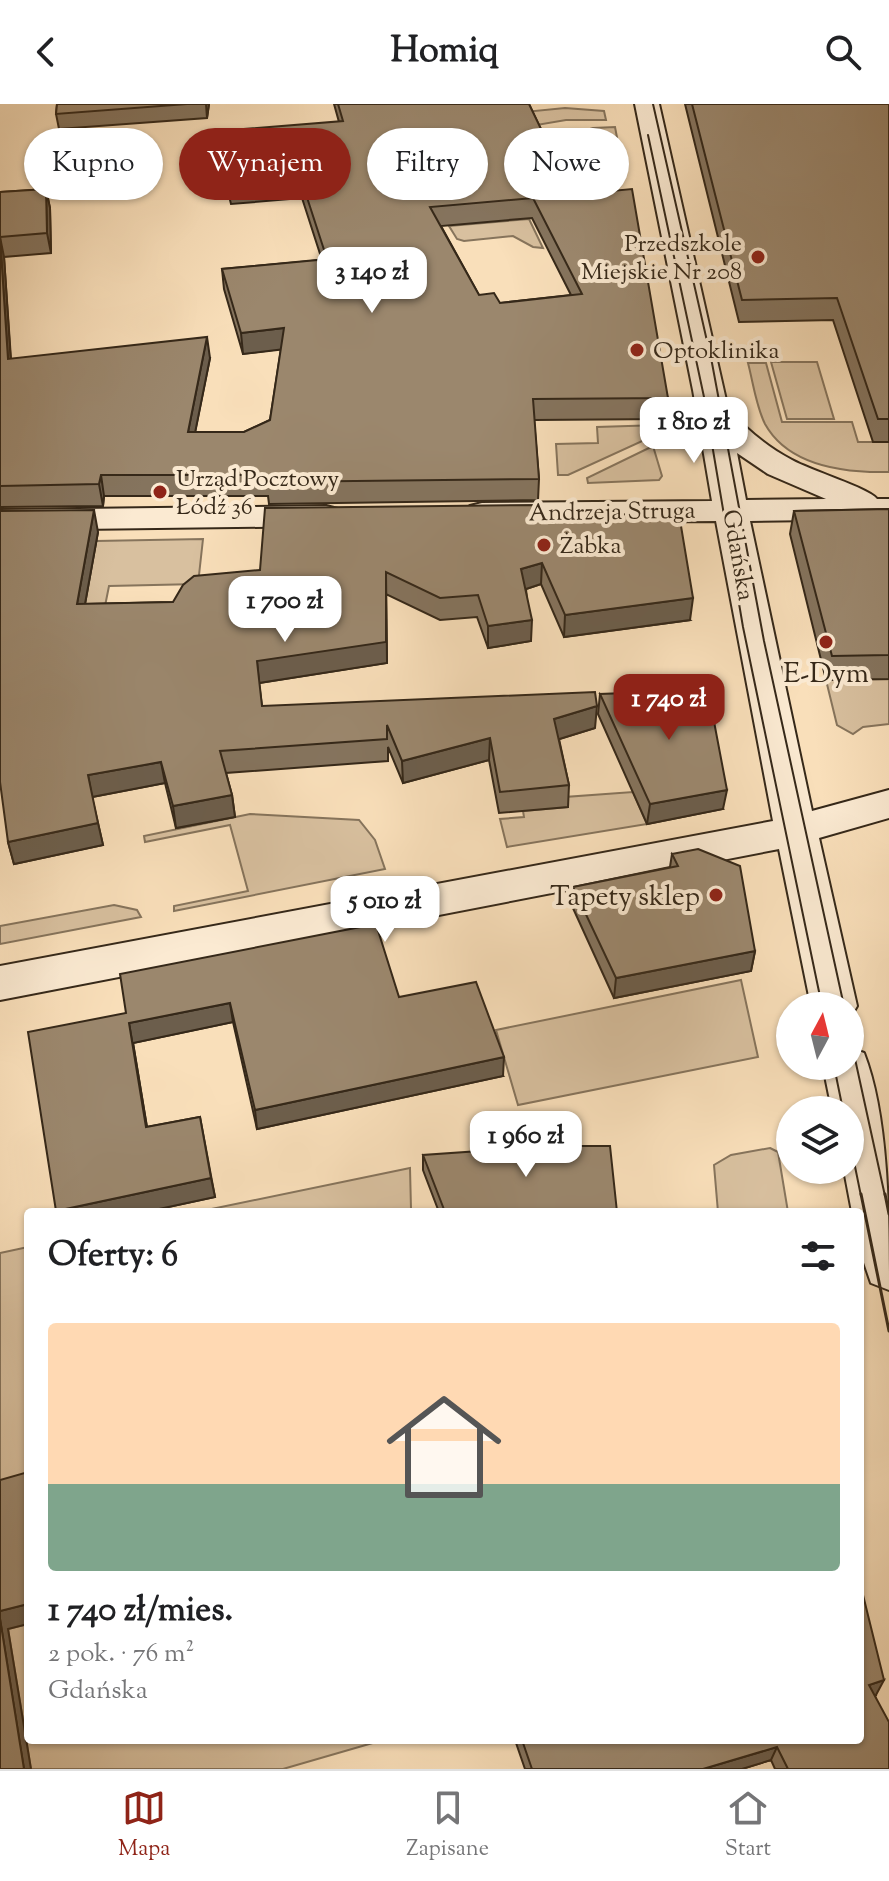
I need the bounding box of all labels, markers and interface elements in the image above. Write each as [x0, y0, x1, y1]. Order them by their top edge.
text: Homiq [390, 26, 499, 78]
icon: back [24, 30, 68, 74]
icon: search [821, 30, 865, 74]
chip: Kupno [24, 128, 163, 200]
chip: Wynajem [179, 128, 351, 200]
chip: Filtry [367, 128, 488, 200]
chip: Nowe [504, 128, 629, 200]
place label: Przedszkole Miejskie Nr 208 [581, 228, 742, 290]
pin: 3 140 zł [289, 247, 455, 315]
marker: Przedszkole Miejskie Nr 208 [749, 248, 767, 266]
text: 3 140 zł [335, 254, 409, 291]
place label: Optoklinika [653, 335, 780, 369]
marker: Optoklinika [628, 341, 646, 359]
pin: 1 810 zł [611, 397, 777, 465]
text: 1 810 zł [658, 404, 730, 441]
place label: Urząd Pocztowy Łódź 36 [176, 463, 339, 525]
marker: Urząd Pocztowy Łódź 36 [151, 483, 169, 501]
street label: Andrzeja Struga [528, 495, 696, 531]
street label: Gdańska [712, 507, 762, 604]
place label: Żabka [560, 530, 622, 564]
marker: Żabka [535, 536, 553, 554]
pin: 1 700 zł [202, 576, 368, 644]
text: 1 700 zł [246, 583, 324, 620]
marker: E-Dym [817, 633, 835, 651]
place label: E-Dym [783, 655, 869, 695]
pin: 1 740 zł [586, 674, 752, 742]
text: 1 740 zł [632, 681, 706, 718]
pin: 5 010 zł [302, 876, 468, 944]
place label: Tapety sklep [550, 878, 700, 918]
text: 5 010 zł [349, 883, 421, 920]
marker: Tapety sklep [707, 886, 725, 904]
north arrow [776, 992, 864, 1080]
map controls [776, 992, 864, 1184]
button: layers [776, 1096, 864, 1184]
pin: 1 960 zł [443, 1111, 609, 1179]
text: 1 960 zł [488, 1118, 564, 1155]
text: Oferty: 6 [48, 1232, 178, 1281]
icon: filters [796, 1234, 840, 1278]
icon: home [372, 1375, 516, 1519]
text: 1 740 zł/mies. [48, 1587, 233, 1636]
text: 2 pok. · 76 m² [48, 1636, 194, 1673]
text: Gdańska [48, 1673, 148, 1710]
tab: Mapa [118, 1786, 170, 1866]
tab: Zapisane [406, 1786, 489, 1866]
tab: Start [725, 1786, 771, 1866]

